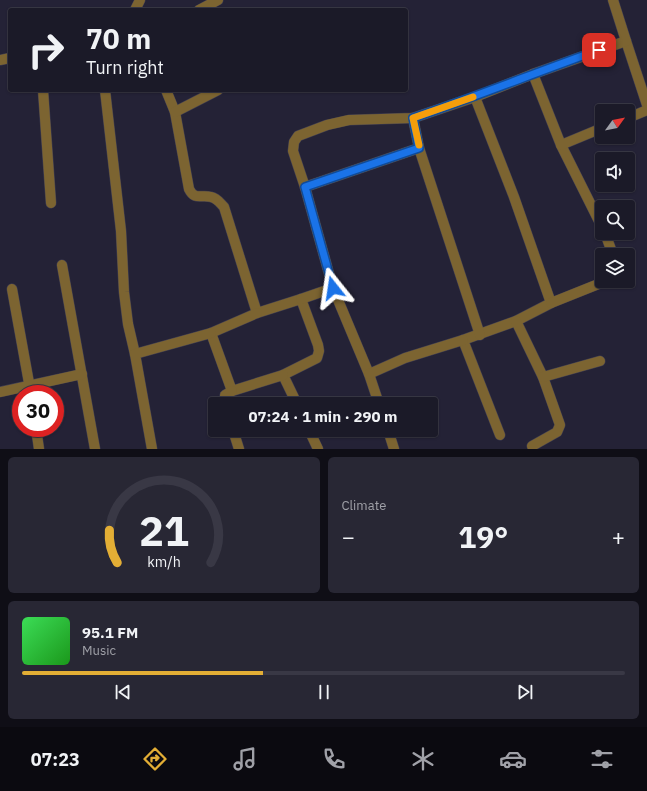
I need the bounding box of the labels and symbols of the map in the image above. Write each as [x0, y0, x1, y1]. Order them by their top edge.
pin [582, 33, 616, 67]
north arrow [595, 104, 635, 144]
position arrow [312, 267, 354, 309]
speed limit sign: 30 [12, 385, 64, 437]

